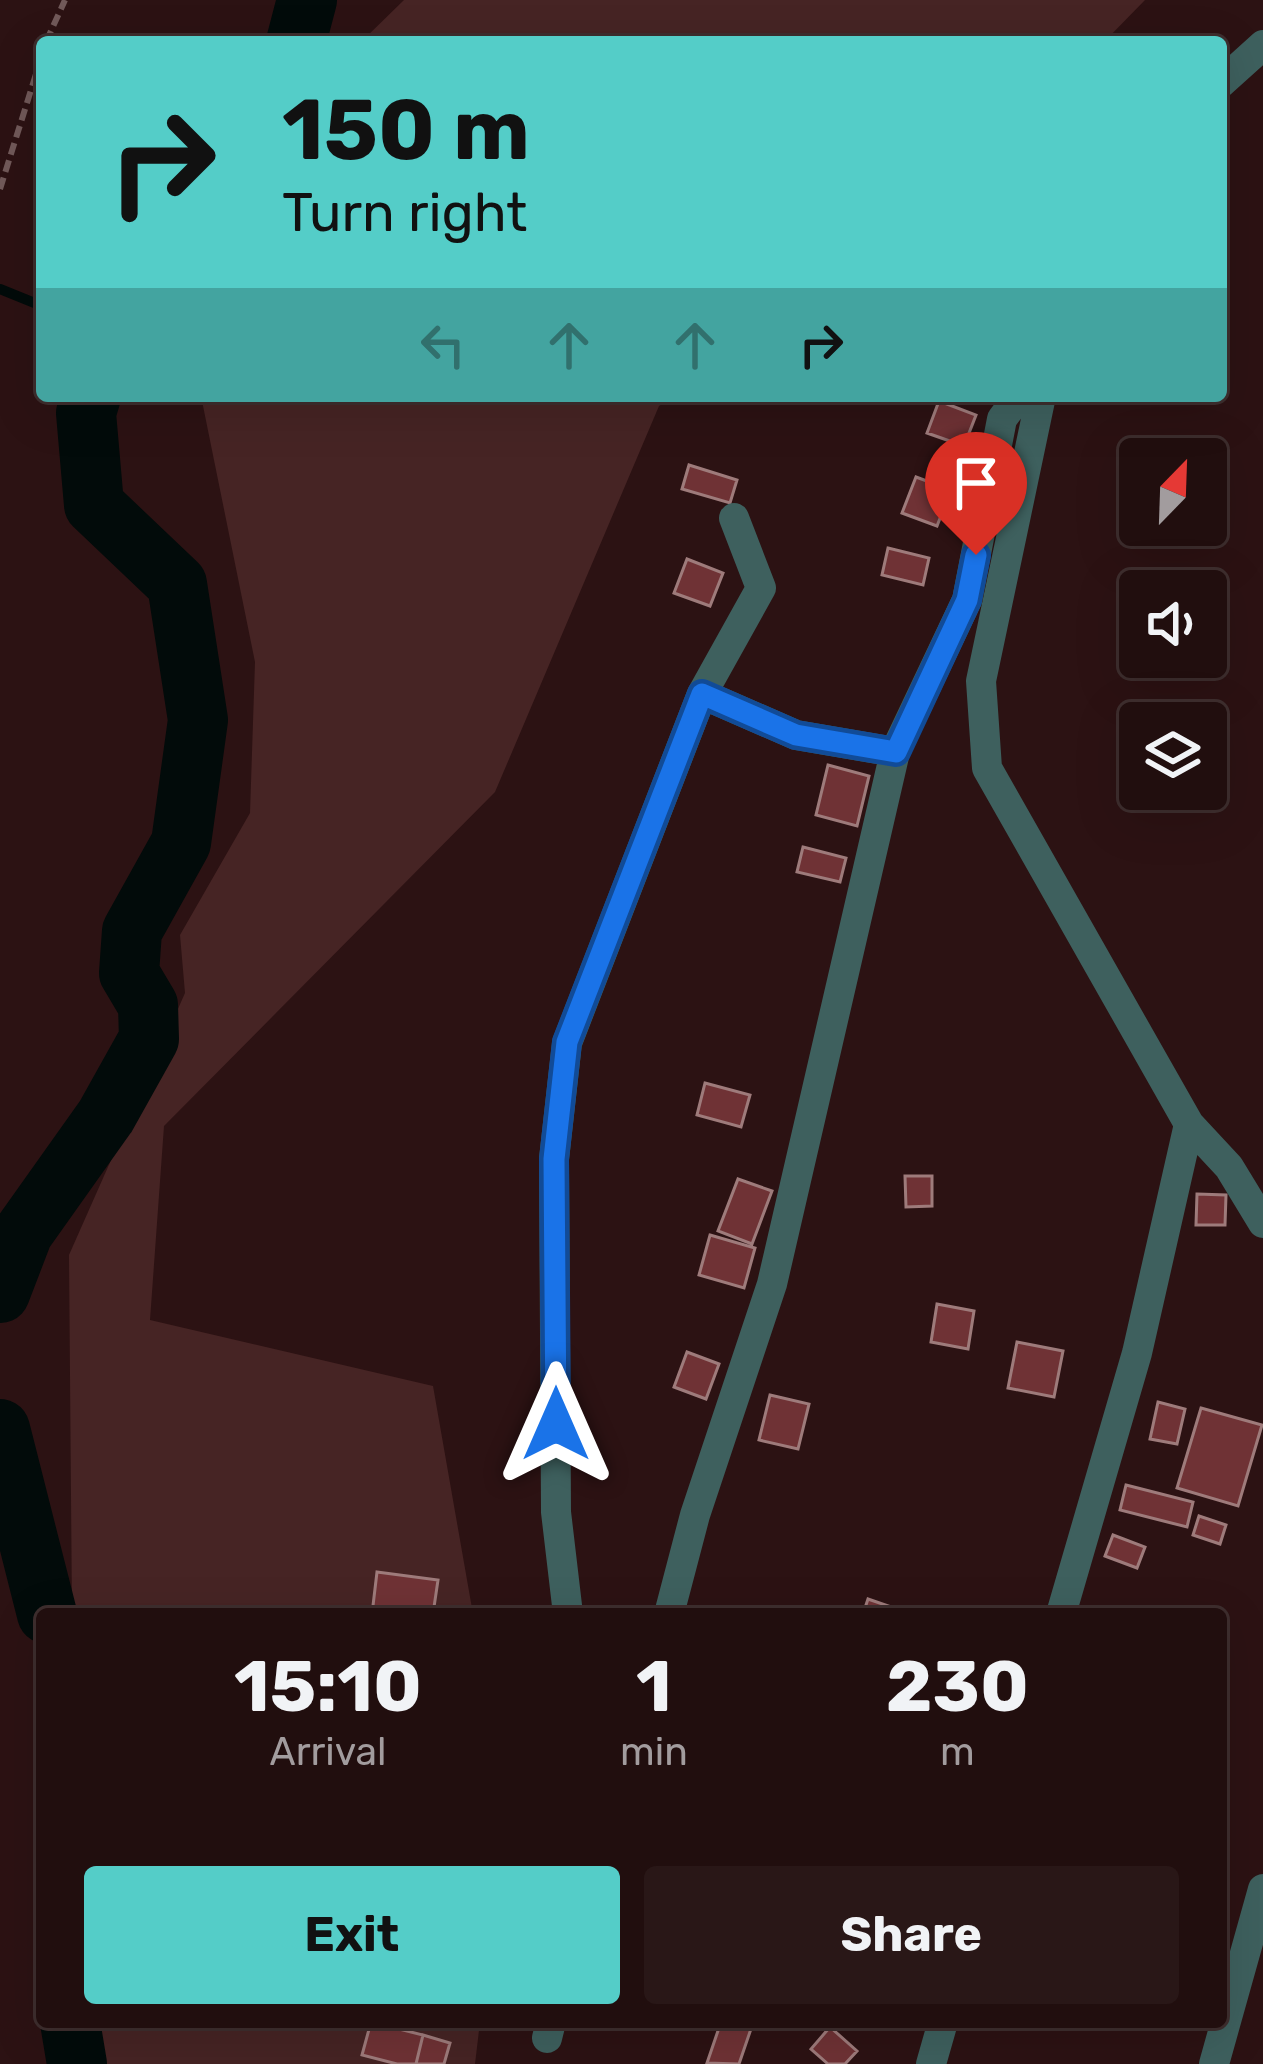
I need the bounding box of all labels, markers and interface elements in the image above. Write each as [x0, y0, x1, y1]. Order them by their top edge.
text: 150 m [282, 80, 530, 180]
icon: right [84, 84, 240, 240]
text: Turn right [282, 181, 527, 245]
icon: left [410, 312, 476, 378]
icon: ahead [536, 312, 602, 378]
icon: ahead [662, 312, 728, 378]
icon: right [788, 312, 854, 378]
pin [925, 432, 1027, 555]
north arrow [1119, 438, 1227, 546]
map controls [1119, 438, 1227, 810]
icon: arrive [943, 450, 1009, 516]
button: sound [1119, 570, 1227, 678]
button: layers [1119, 702, 1227, 810]
position arrow [493, 1361, 619, 1487]
text: 15:10 [234, 1644, 422, 1729]
text: 1 [636, 1644, 672, 1729]
text: 230 [886, 1644, 1029, 1729]
text: Arrival [270, 1729, 387, 1775]
text: min [620, 1729, 688, 1775]
text: m [940, 1729, 975, 1775]
button: Exit [84, 1866, 620, 2004]
button: Share [644, 1866, 1179, 2004]

